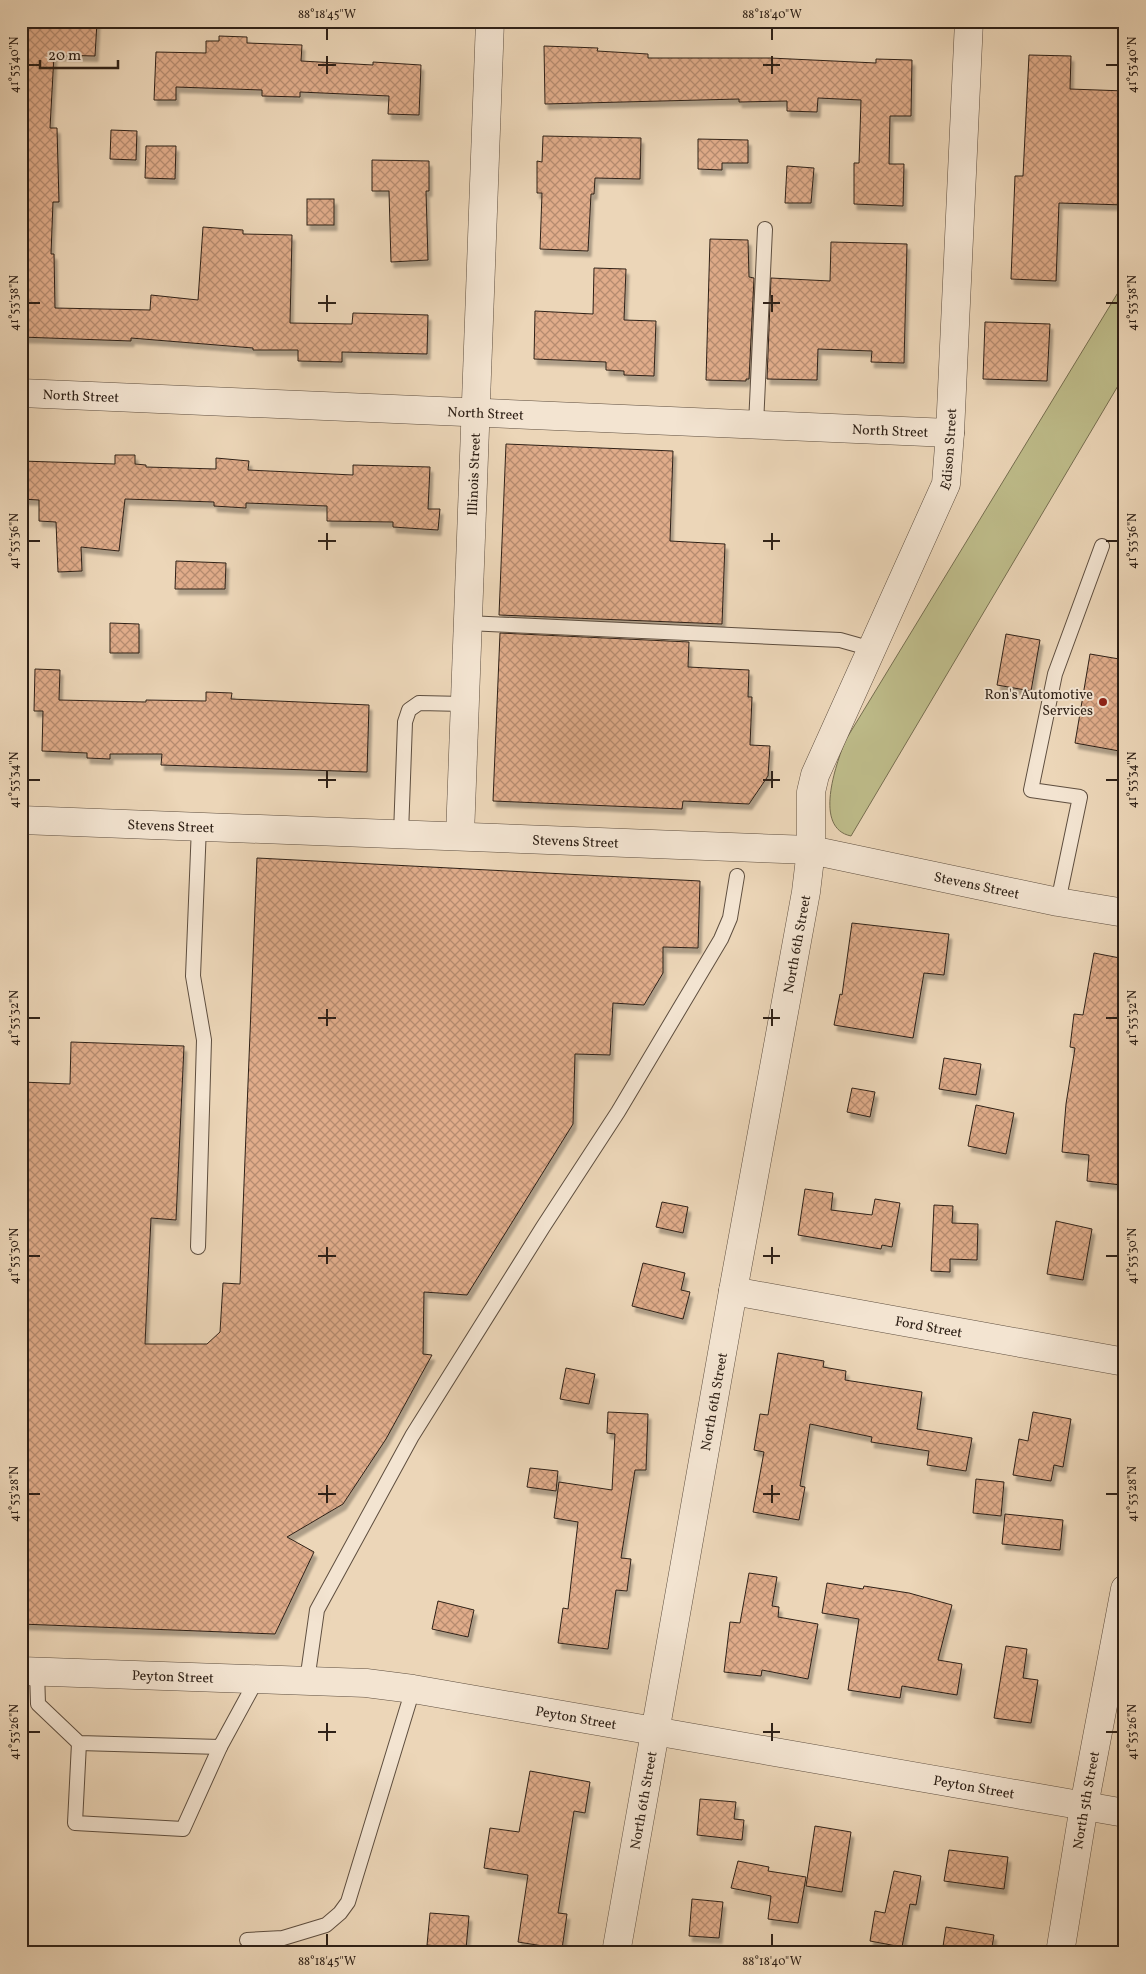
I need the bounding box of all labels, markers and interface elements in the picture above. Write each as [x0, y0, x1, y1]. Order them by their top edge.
text: 88°18'45"W [298, 7, 356, 23]
text: 88°18'40"W [742, 7, 802, 23]
text: 41°53'40"N [7, 37, 23, 93]
text: 41°53'40"N [1125, 37, 1141, 93]
scale bar [40, 38, 118, 70]
text: 20 m [48, 46, 81, 67]
text: 41°53'38"N [7, 275, 23, 331]
text: 41°53'38"N [1125, 275, 1141, 331]
street label: North Street [42, 386, 120, 408]
street label: North Street [447, 403, 524, 426]
street label: Edison Street [936, 408, 962, 494]
street label: North Street [851, 421, 929, 443]
street label: Illinois Street [464, 432, 486, 516]
text: 41°53'36"N [7, 513, 23, 569]
text: 41°53'36"N [1125, 513, 1141, 569]
place label: Ron's Automotive Services [984, 686, 1093, 721]
marker: Ron's Automotive Services [1097, 696, 1109, 708]
text: 41°53'34"N [7, 752, 23, 808]
text: 41°53'34"N [1125, 752, 1141, 808]
street label: Stevens Street [127, 816, 215, 838]
street label: Stevens Street [532, 831, 619, 854]
street label: Stevens Street [932, 868, 1021, 905]
street label: North 6th Street [780, 893, 816, 995]
text: 41°53'32"N [7, 990, 23, 1046]
text: 41°53'32"N [1125, 990, 1141, 1046]
text: 41°53'30"N [7, 1228, 23, 1284]
text: 41°53'30"N [1125, 1228, 1141, 1284]
street label: Ford Street [893, 1313, 964, 1343]
street label: North 6th Street [697, 1351, 733, 1453]
text: 41°53'28"N [7, 1466, 23, 1522]
text: 41°53'28"N [1125, 1466, 1141, 1522]
street label: Peyton Street [132, 1667, 214, 1689]
street label: Peyton Street [534, 1702, 618, 1735]
text: 41°53'26"N [7, 1704, 23, 1760]
text: 41°53'26"N [1125, 1704, 1141, 1760]
street label: North 6th Street [626, 1750, 663, 1851]
street label: North 5th Street [1069, 1750, 1105, 1851]
street label: Peyton Street [932, 1772, 1016, 1805]
text: 88°18'45"W [298, 1954, 356, 1970]
text: 88°18'40"W [742, 1954, 802, 1970]

